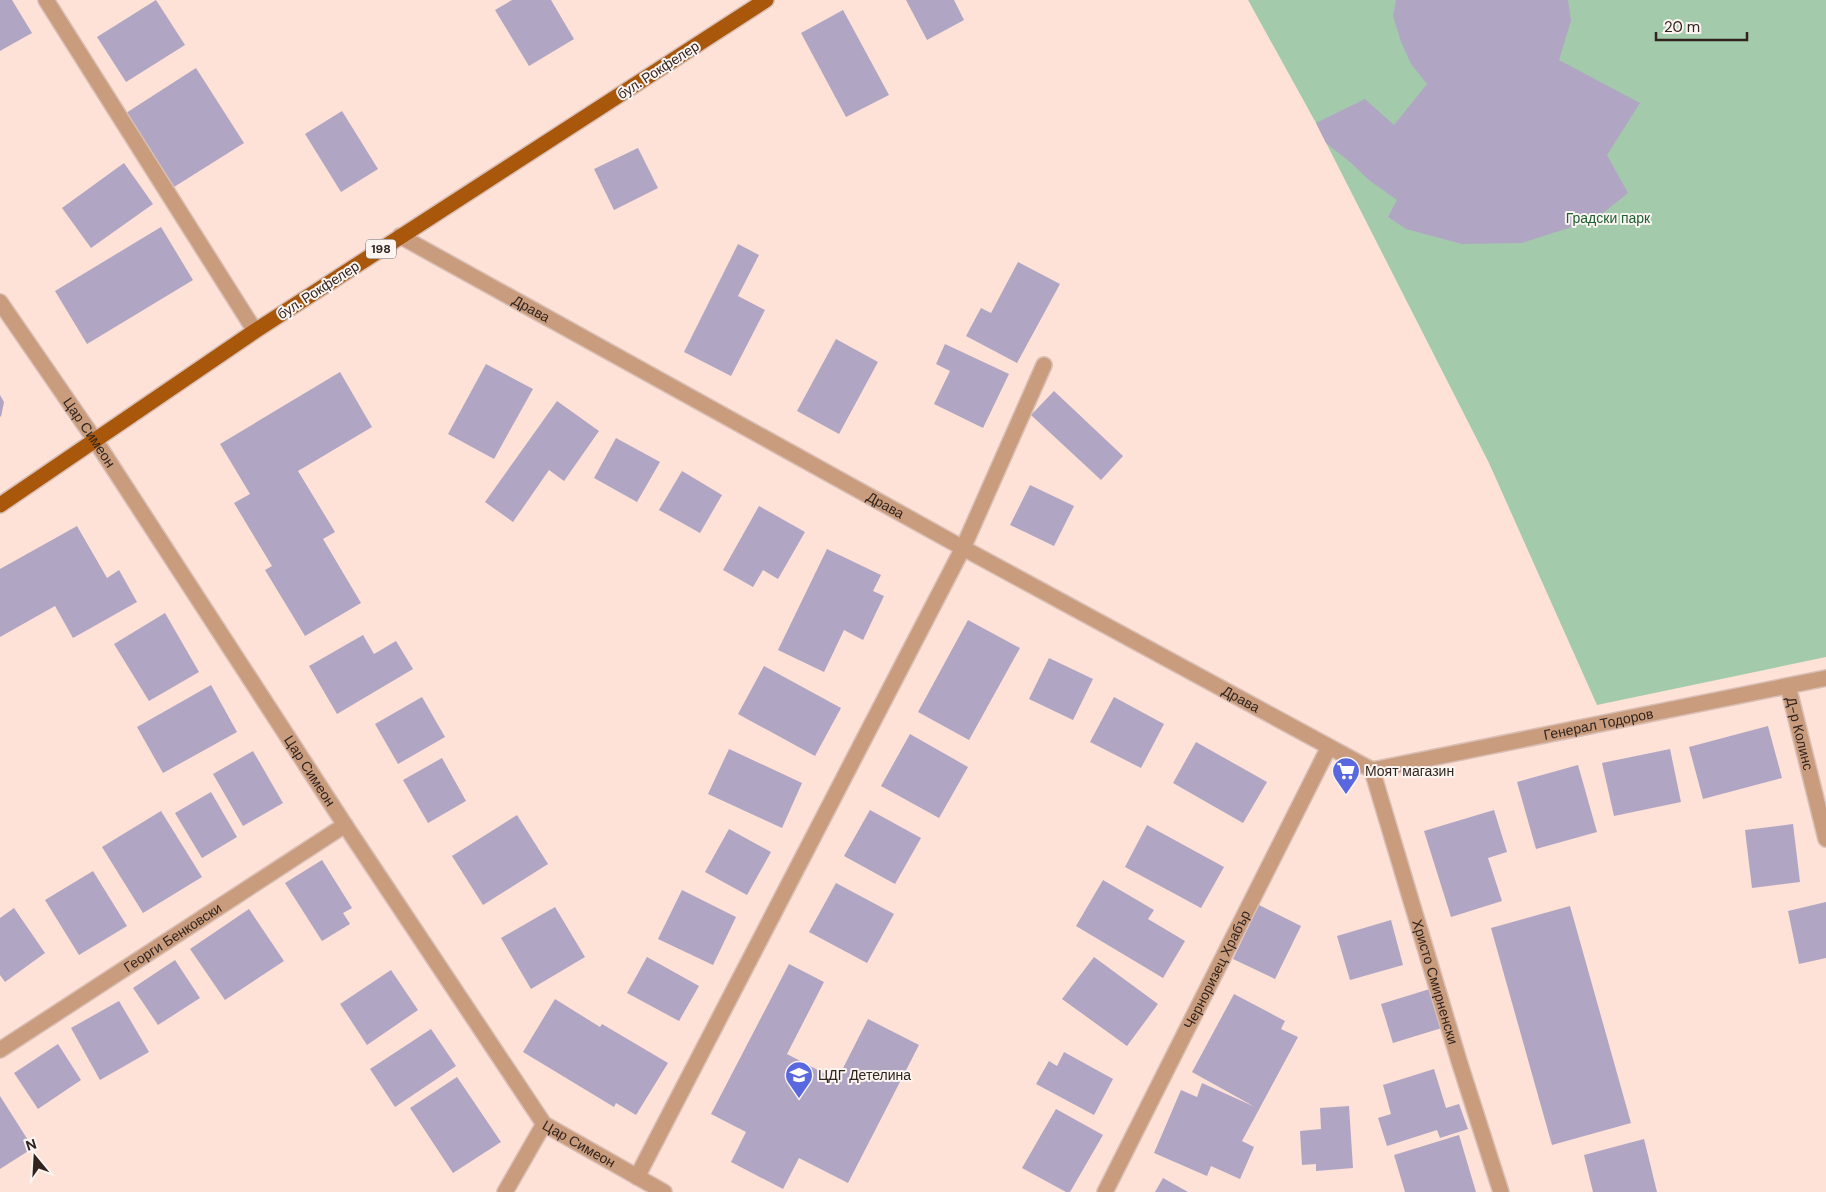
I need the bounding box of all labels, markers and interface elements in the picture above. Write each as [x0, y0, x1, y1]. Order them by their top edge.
scale bar [1656, 10, 1747, 42]
text: 20 m [1664, 17, 1700, 37]
street label: бул. Рокфелер [614, 37, 703, 103]
park label: Градски парк [1566, 209, 1651, 227]
road number: 198 [366, 240, 396, 258]
street label: бул. Рокфелер [274, 257, 363, 323]
street label: Драва [509, 291, 553, 326]
street label: Цар Симеон [59, 394, 119, 471]
street label: Драва [864, 487, 908, 523]
street label: Драва [1219, 681, 1263, 716]
street label: Д-р Колинс [1782, 695, 1818, 772]
street label: Генерал Тодоров [1542, 704, 1655, 744]
street label: Цар Симеон [280, 732, 339, 810]
supermarket icon: Моят магазин [1331, 756, 1361, 795]
place label: Моят магазин [1365, 762, 1454, 780]
street label: Георги Бенковски [120, 899, 225, 976]
street label: Черноризец Храбър [1179, 907, 1255, 1032]
street label: Христо Смирненски [1408, 917, 1462, 1046]
school or university icon: ЦДГ Детелина [784, 1060, 814, 1099]
place label: ЦДГ Детелина [818, 1066, 911, 1084]
street label: Цар Симеон [539, 1116, 619, 1172]
north arrow [10, 1132, 60, 1182]
text: N [23, 1134, 39, 1155]

